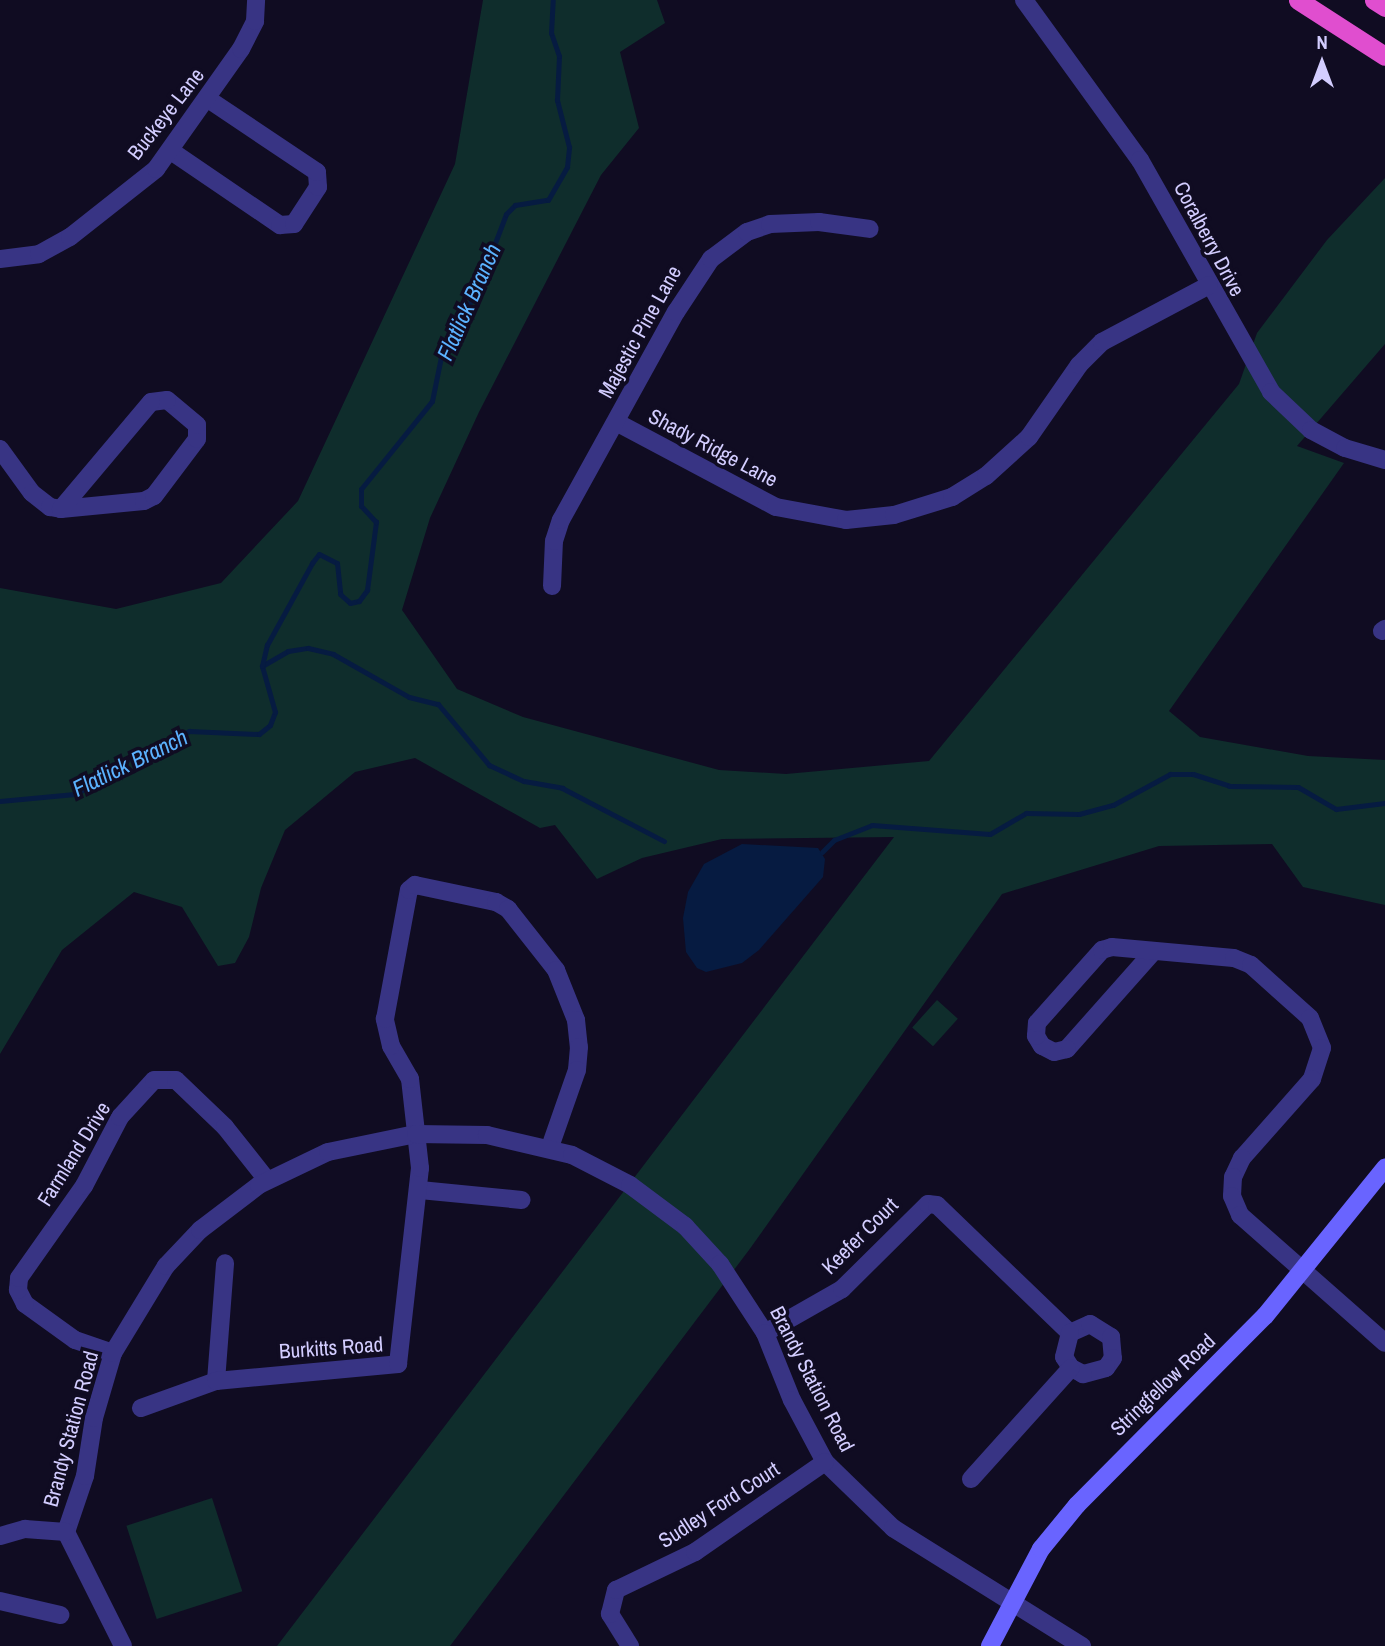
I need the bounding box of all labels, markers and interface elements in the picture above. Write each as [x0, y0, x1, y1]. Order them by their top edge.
north arrow [1287, 28, 1357, 98]
text: N [1316, 29, 1328, 55]
street label: Buckeye Lane [122, 63, 210, 165]
street label: Coralberry Drive [1168, 177, 1250, 301]
water label: Flatlick Branch [431, 239, 507, 365]
street label: Majestic Pine Lane [593, 261, 687, 403]
street label: Shady Ridge Lane [644, 403, 782, 493]
water label: Flatlick Branch [68, 723, 192, 803]
street label: Farmland Drive [32, 1097, 116, 1211]
street label: Keefer Court [817, 1193, 903, 1279]
street label: Brandy Station Road [764, 1302, 860, 1456]
street label: Stringfellow Road [1105, 1329, 1221, 1441]
street label: Burkitts Road [278, 1332, 384, 1364]
street label: Brandy Station Road [38, 1349, 104, 1509]
street label: Sudley Ford Court [654, 1457, 784, 1553]

